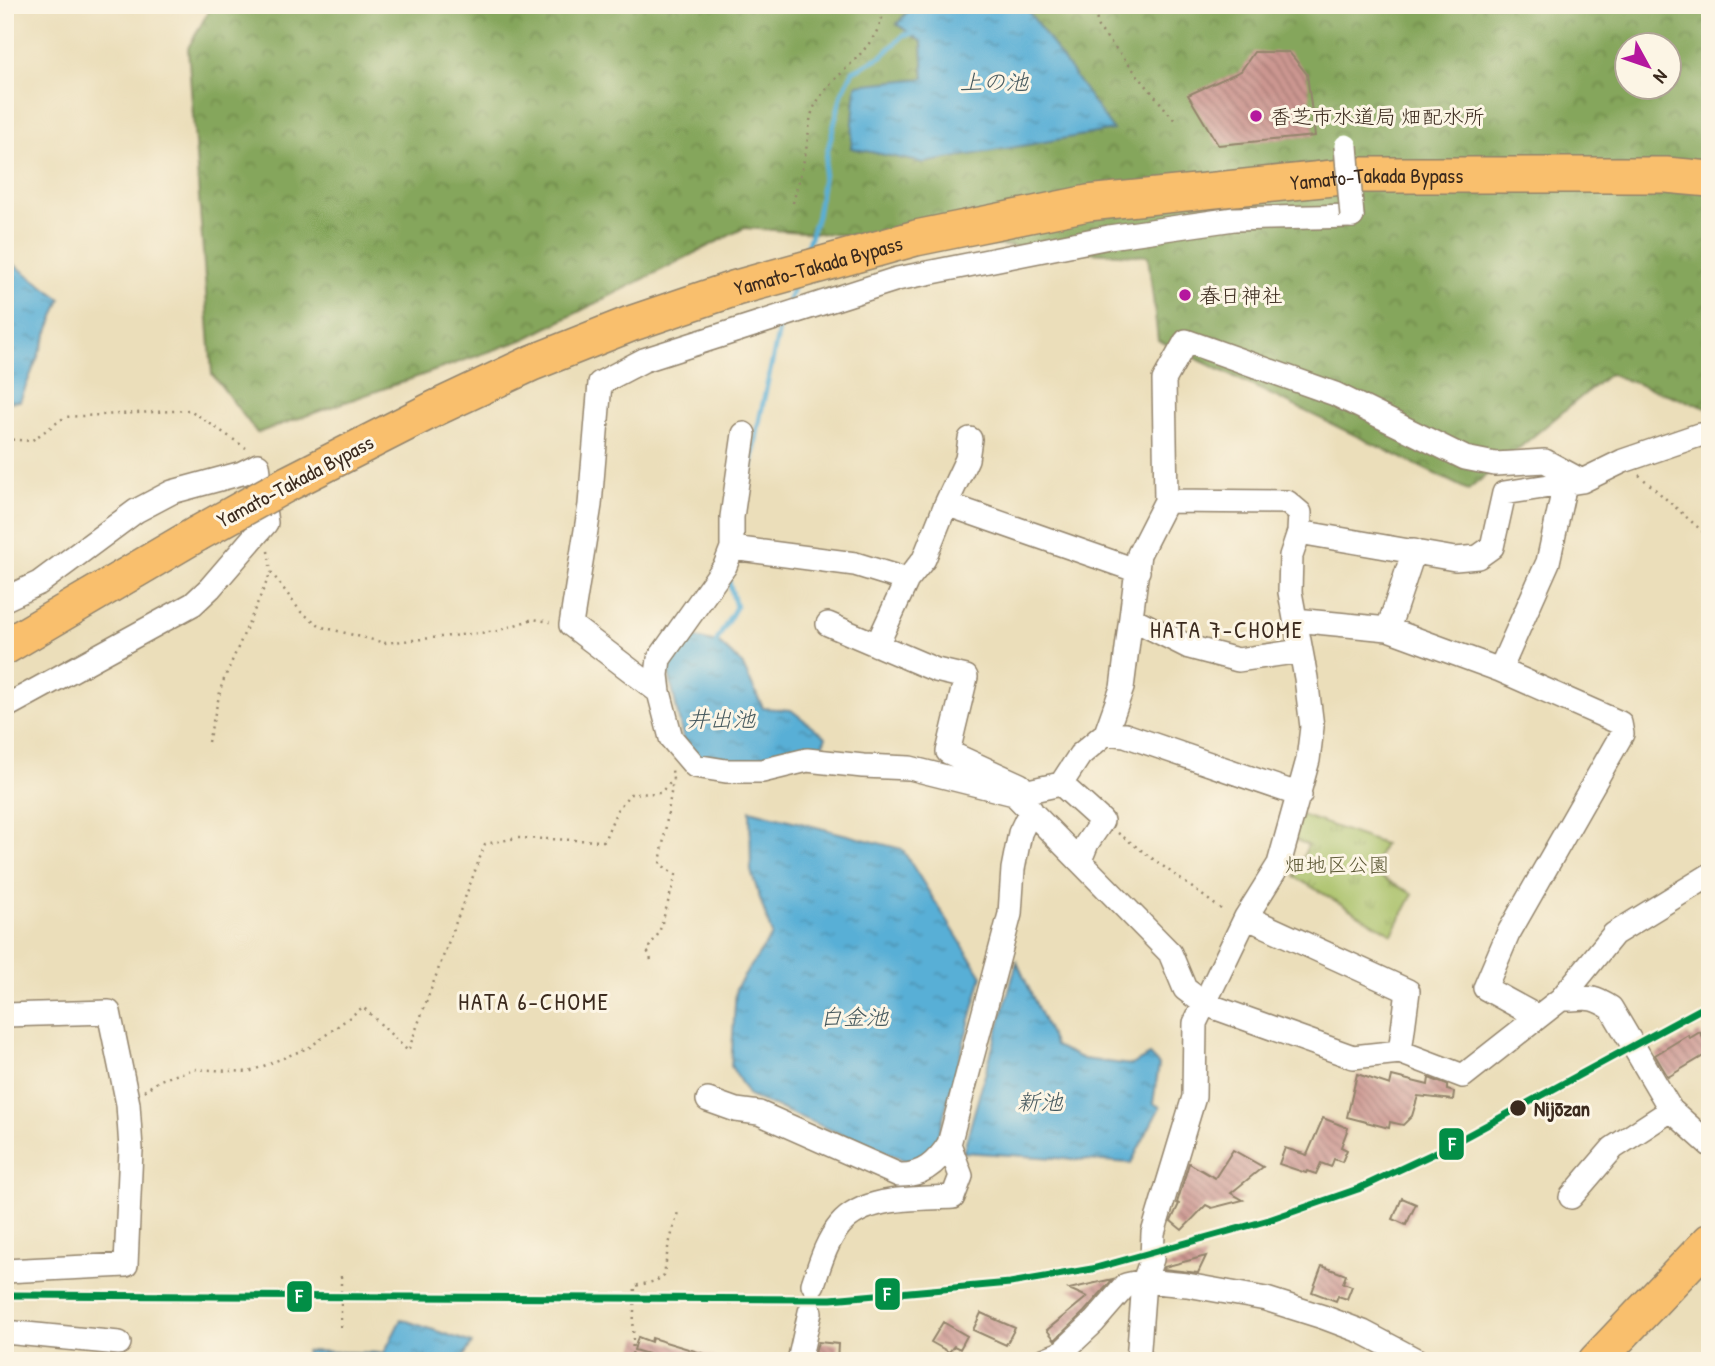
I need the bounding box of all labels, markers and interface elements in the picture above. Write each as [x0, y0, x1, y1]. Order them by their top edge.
north arrow [1614, 32, 1684, 102]
text: N [1648, 65, 1674, 89]
water label: 上の池 [960, 66, 1030, 97]
place label: 香芝市水道局 畑配水所 [1270, 102, 1485, 131]
marker: 香芝市水道局 畑配水所 [1248, 108, 1264, 124]
street label: Yamato-Takada Bypass [1289, 160, 1463, 197]
street label: Yamato-Takada Bypass [731, 228, 906, 302]
place label: 春日神社 [1199, 281, 1283, 310]
marker: 春日神社 [1177, 287, 1193, 303]
street label: Yamato-Takada Bypass [212, 427, 378, 535]
district label: HATA 7-CHOME [1150, 614, 1304, 645]
water label: 井出池 [687, 703, 757, 734]
park label: 畑地区公園 [1285, 850, 1390, 879]
district label: HATA 6-CHOME [458, 986, 610, 1017]
water label: 白金池 [820, 1001, 890, 1032]
water label: 新池 [1017, 1086, 1064, 1117]
place label: Nijōzan [1534, 1094, 1590, 1123]
marker: Nijōzan [1508, 1098, 1528, 1118]
line badge: F [1438, 1127, 1465, 1161]
text: F [1447, 1131, 1456, 1157]
line badge: F [874, 1277, 901, 1311]
line badge: F [286, 1280, 313, 1313]
text: F [882, 1281, 891, 1307]
text: F [294, 1283, 303, 1309]

